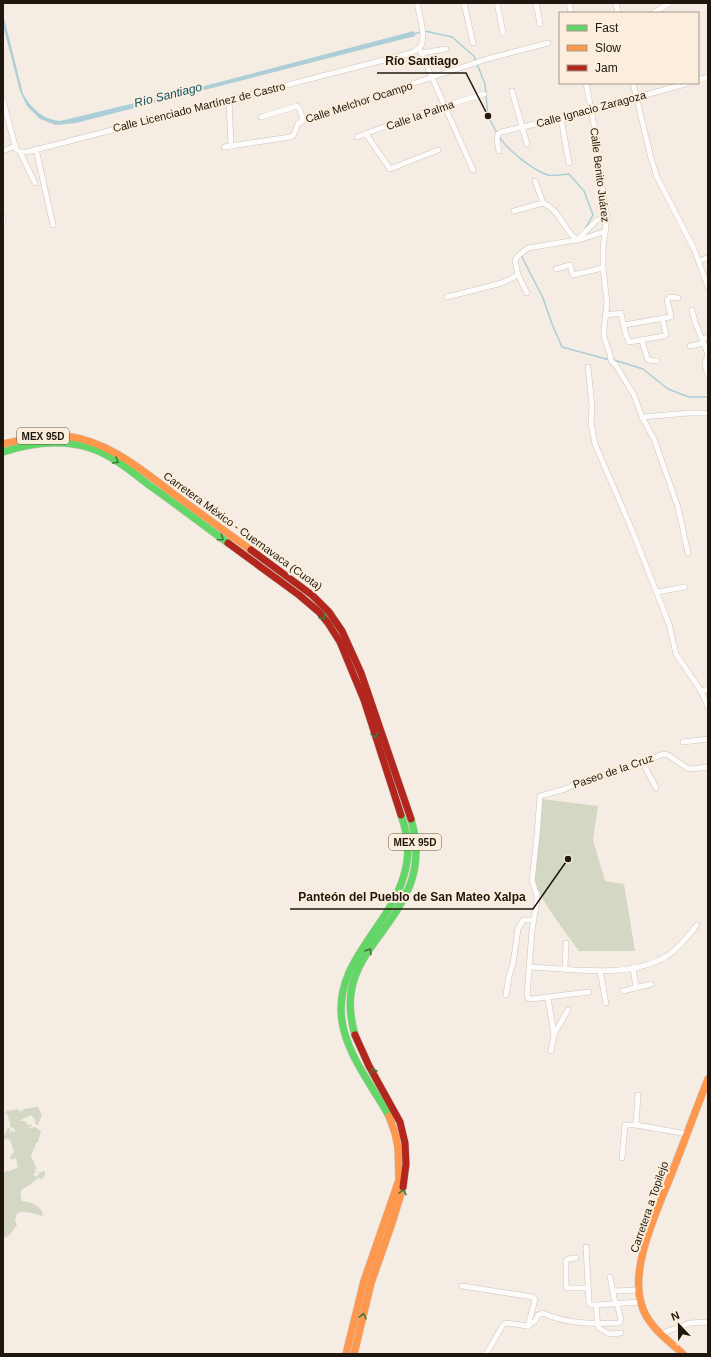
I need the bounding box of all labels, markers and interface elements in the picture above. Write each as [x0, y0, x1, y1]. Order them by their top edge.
legend [559, 12, 699, 84]
text: Fast [595, 21, 619, 35]
text: Slow [595, 41, 621, 55]
callout: Río Santiago [377, 49, 466, 73]
text: Río Santiago [385, 54, 459, 68]
text: Jam [595, 61, 618, 75]
street label: Calle Melchor Ocampo [304, 79, 414, 125]
street label: Calle Licenciado Martínez de Castro [112, 80, 286, 134]
water label: Río Santiago [133, 80, 204, 110]
street label: Calle Ignacio Zaragoza [535, 88, 648, 129]
street label: Calle la Palma [385, 97, 456, 132]
street label: Calle Benito Juárez [588, 127, 612, 223]
road number: MEX 95D [17, 428, 69, 444]
one-way arrow [112, 456, 119, 464]
street label: Carretera México - Cuernavaca (Cuota) [161, 469, 325, 593]
one-way arrow [216, 533, 223, 540]
one-way arrow [319, 612, 326, 619]
one-way arrow [371, 731, 379, 738]
street label: Paseo de la Cruz [571, 752, 655, 790]
road number: MEX 95D [389, 834, 441, 850]
callout: Panteón del Pueblo de San Mateo Xalpa [290, 885, 533, 909]
text: Panteón del Pueblo de San Mateo Xalpa [298, 890, 526, 904]
one-way arrow [364, 948, 371, 955]
one-way arrow [370, 1068, 377, 1075]
street label: Carretera a Topilejo [628, 1160, 670, 1254]
one-way arrow [398, 1189, 406, 1196]
north arrow [659, 1305, 699, 1345]
text: N [669, 1309, 681, 1323]
one-way arrow [359, 1313, 367, 1319]

